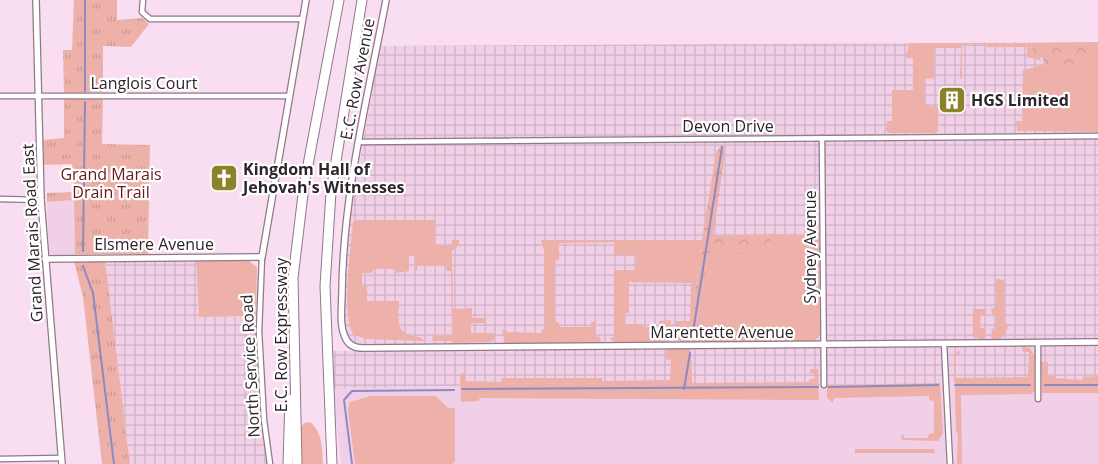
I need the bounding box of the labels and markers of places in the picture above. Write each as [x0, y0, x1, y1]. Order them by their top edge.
building icon: HGS Limited [937, 85, 967, 115]
place label: HGS Limited [971, 89, 1069, 111]
place label: Kingdom Hall of Jehovah's Witnesses [241, 158, 404, 198]
church icon: Kingdom Hall of Jehovah's Witnesses [209, 163, 239, 193]

